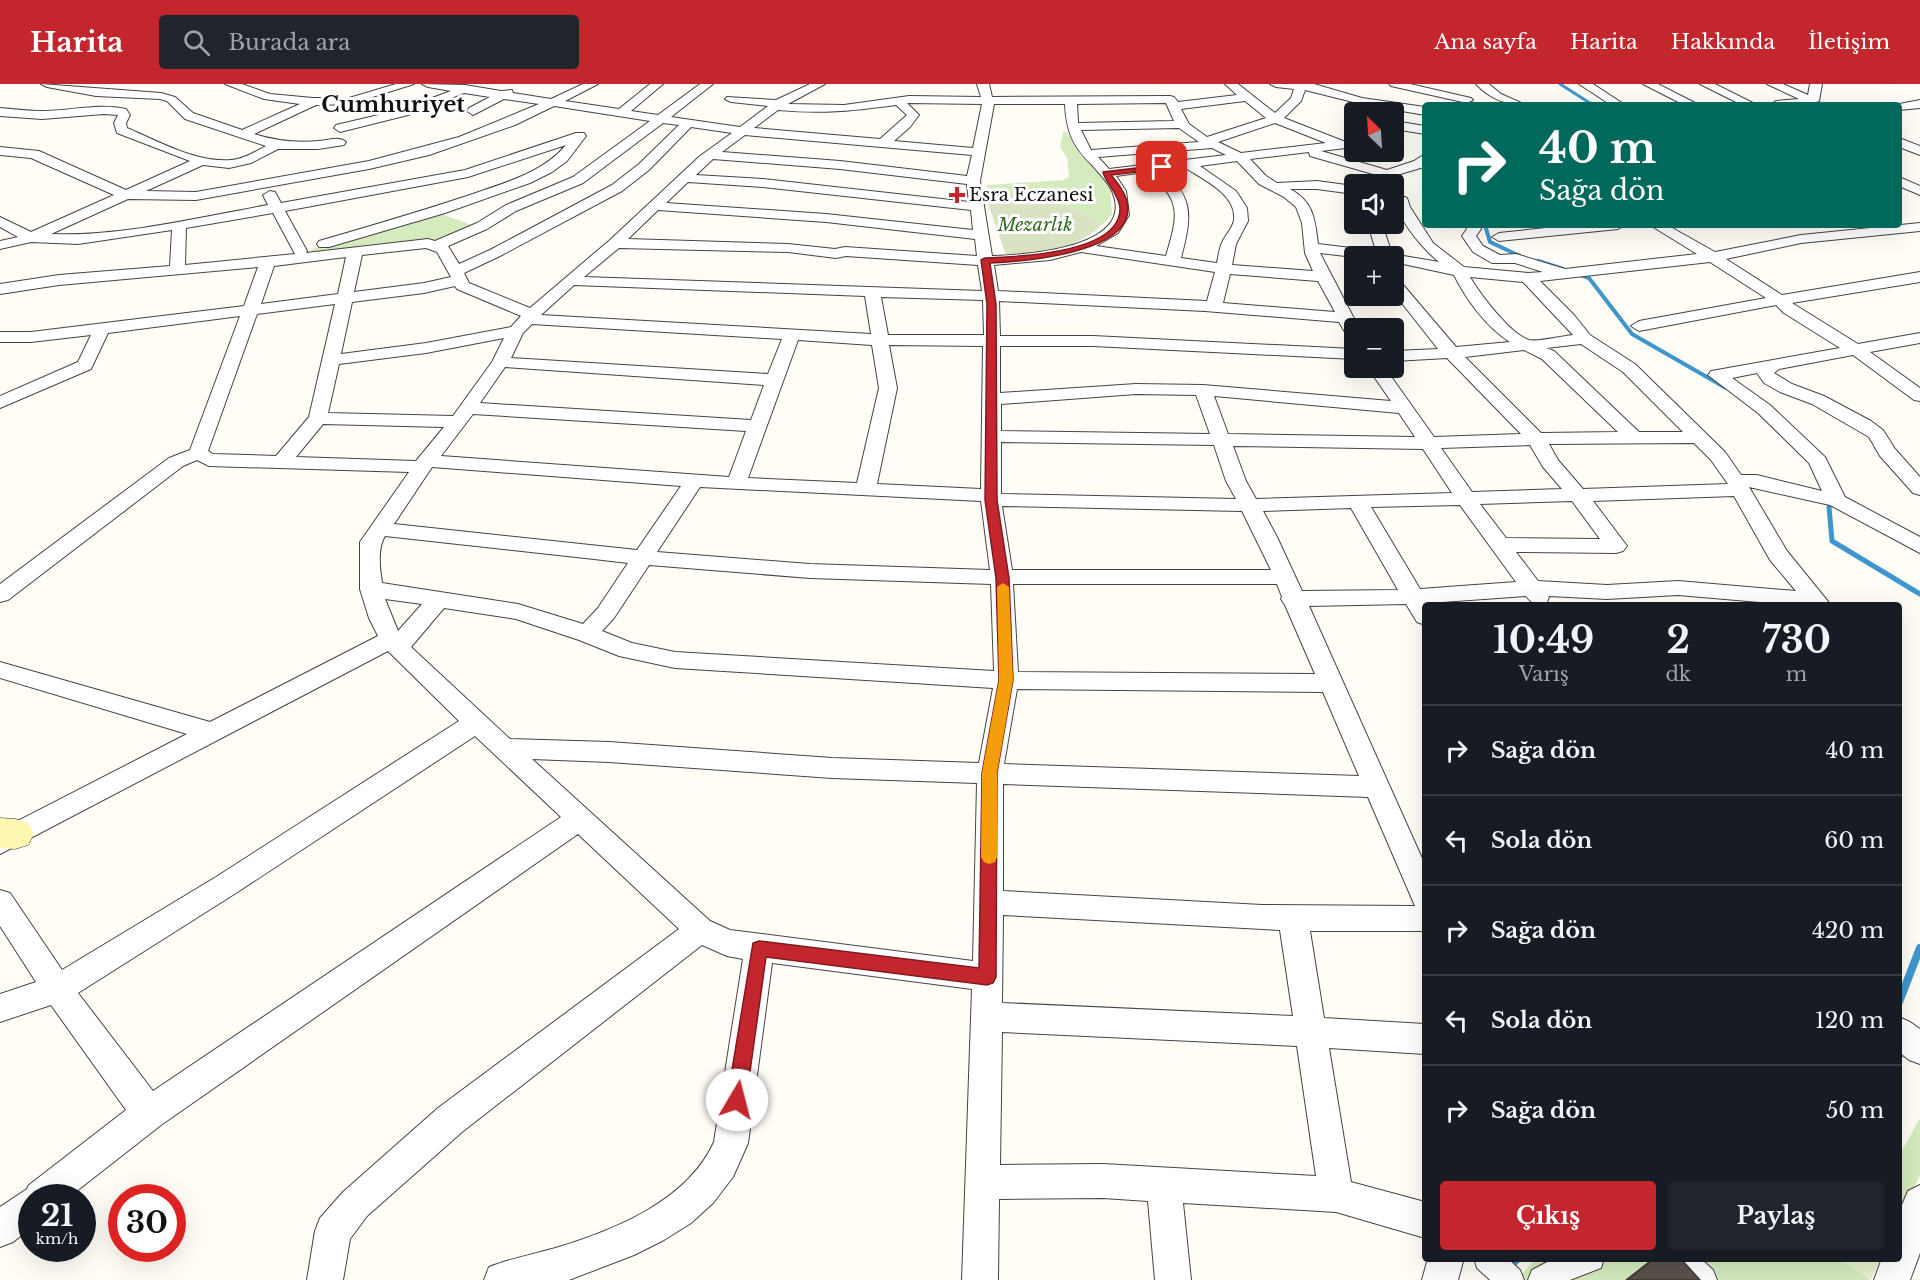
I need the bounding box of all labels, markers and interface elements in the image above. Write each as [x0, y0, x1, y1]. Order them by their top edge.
search box [159, 15, 579, 69]
text: Harita [30, 25, 123, 60]
icon: search [180, 26, 213, 59]
text: Burada ara [228, 29, 351, 56]
text: Ana sayfa [1434, 29, 1537, 55]
text: Harita [1570, 29, 1638, 55]
text: Hakkında [1671, 29, 1775, 55]
text: İletişim [1808, 29, 1890, 55]
district label: Cumhuriyet [321, 91, 465, 118]
north arrow [1344, 102, 1404, 162]
map controls [1344, 102, 1404, 378]
text: 40 m [1539, 122, 1656, 174]
icon: right [1440, 126, 1518, 204]
pin [1136, 141, 1187, 192]
icon: arrive [1145, 150, 1178, 183]
button: sound [1344, 174, 1404, 234]
text: Sağa dön [1539, 174, 1664, 207]
place label: Esra Eczanesi [969, 184, 1094, 206]
marker: Esra Eczanesi [950, 188, 964, 202]
park label: Mezarlık [997, 214, 1072, 236]
button: + [1344, 246, 1404, 306]
button: − [1344, 318, 1404, 378]
text: 10:49 [1493, 618, 1594, 663]
text: 2 [1667, 618, 1690, 663]
text: 730 [1762, 618, 1831, 663]
text: Varış [1519, 662, 1569, 686]
text: dk [1665, 662, 1691, 686]
text: m [1786, 662, 1807, 686]
icon: right [1440, 734, 1473, 767]
text: Sağa dön [1491, 737, 1596, 764]
text: 40 m [1826, 737, 1884, 764]
icon: left [1440, 824, 1473, 857]
text: Sola dön [1491, 827, 1592, 854]
text: 60 m [1824, 827, 1884, 854]
icon: right [1440, 914, 1473, 947]
text: Sağa dön [1491, 917, 1596, 944]
text: 420 m [1812, 917, 1884, 944]
icon: left [1440, 1004, 1473, 1037]
text: Sola dön [1491, 1007, 1592, 1034]
text: 120 m [1815, 1007, 1884, 1034]
position arrow [705, 1068, 769, 1132]
icon: right [1440, 1094, 1473, 1127]
text: Sağa dön [1491, 1097, 1596, 1124]
text: 50 m [1826, 1097, 1884, 1124]
button: Çıkış [1440, 1181, 1656, 1250]
button: Paylaş [1668, 1181, 1884, 1250]
speed limit sign: 30 [108, 1184, 186, 1262]
text: 21 [41, 1197, 73, 1234]
text: km/h [36, 1229, 78, 1248]

